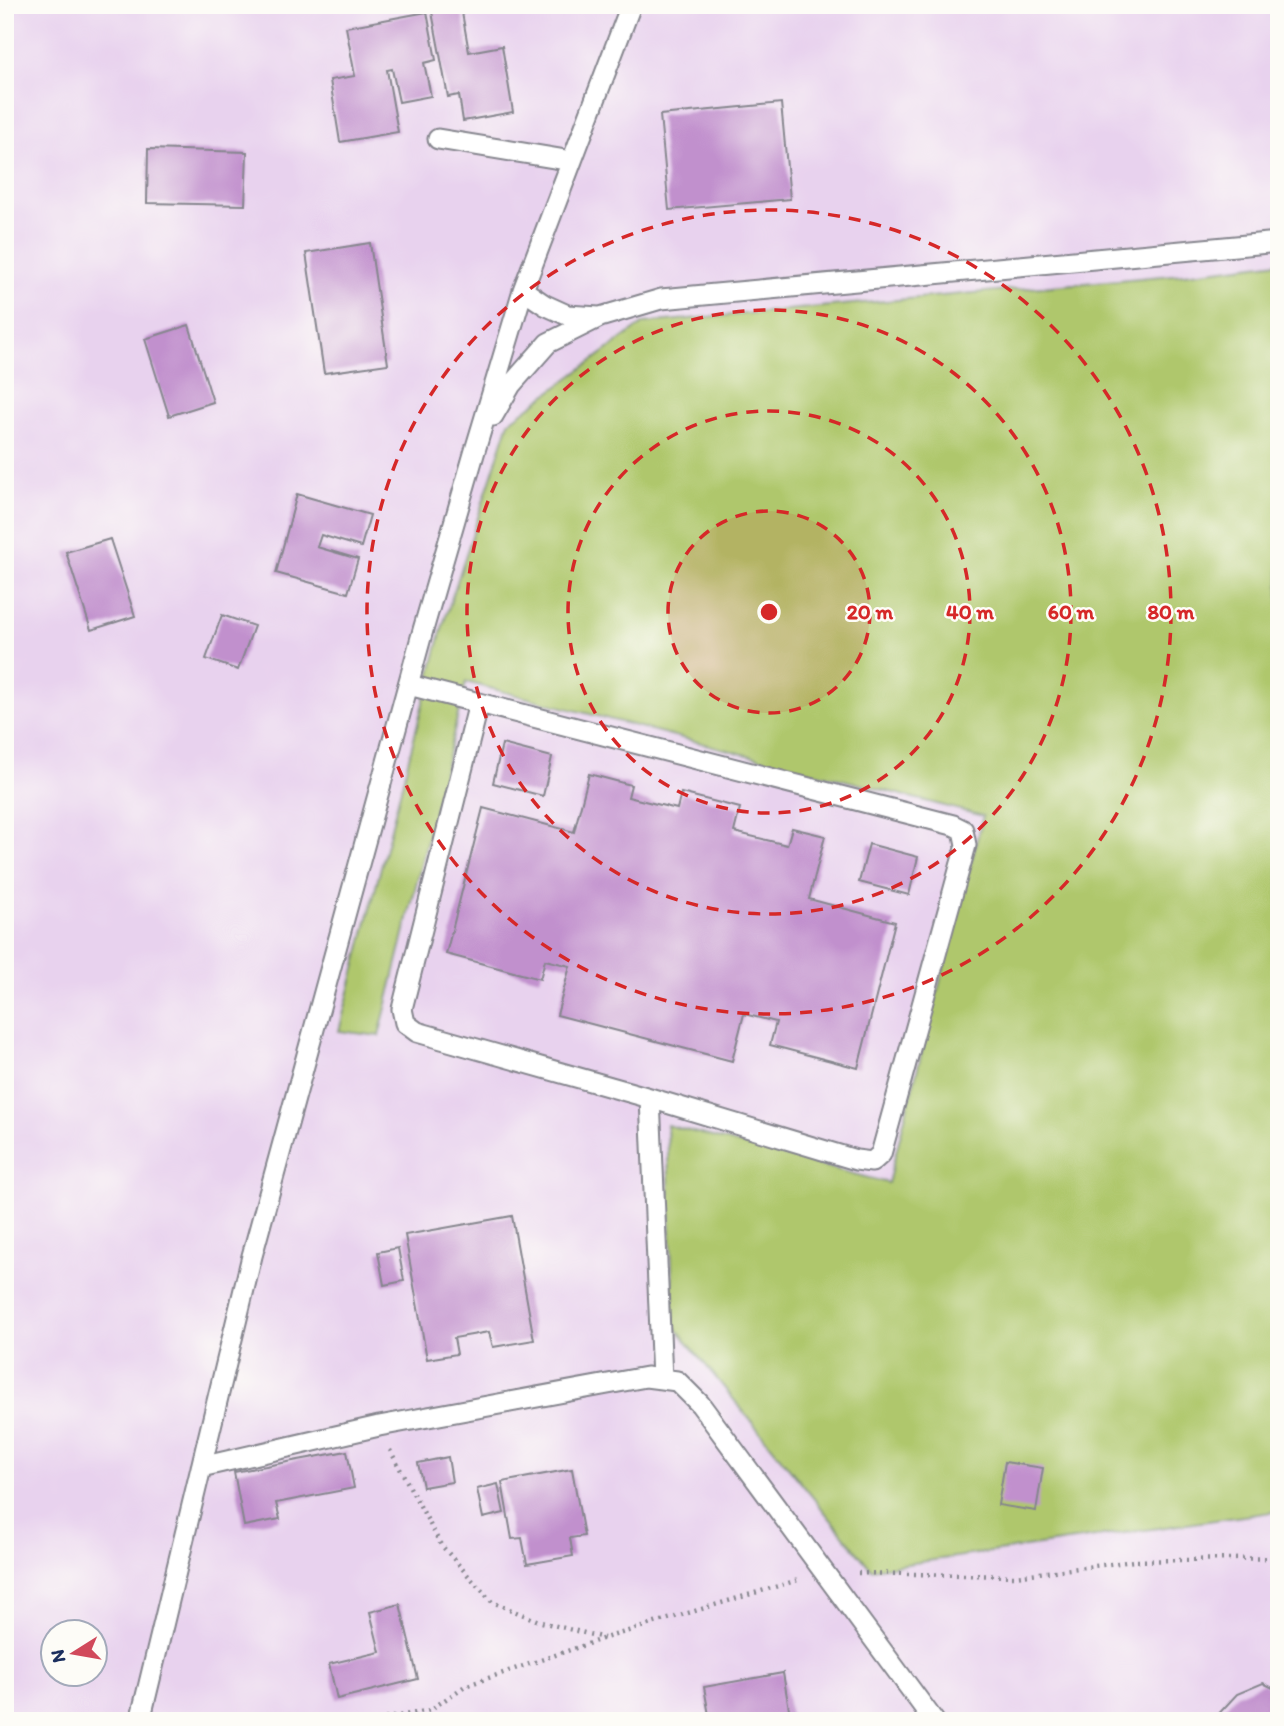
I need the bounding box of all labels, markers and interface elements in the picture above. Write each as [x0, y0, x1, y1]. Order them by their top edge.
text: 20 m [847, 599, 894, 624]
text: 40 m [946, 599, 994, 624]
text: 60 m [1048, 599, 1095, 624]
text: 80 m [1148, 599, 1195, 624]
centre of rings [757, 600, 781, 624]
north arrow [38, 1618, 108, 1688]
text: N [45, 1648, 70, 1665]

